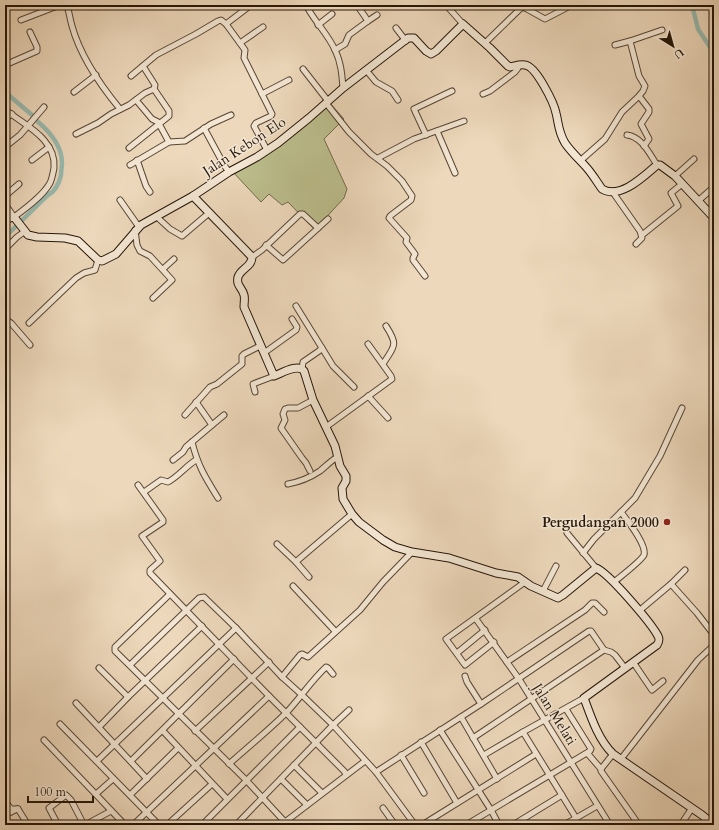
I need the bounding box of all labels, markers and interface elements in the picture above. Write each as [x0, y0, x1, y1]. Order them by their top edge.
north arrow [653, 26, 693, 66]
text: U [671, 45, 687, 62]
street label: Jalan Kebon Elo [197, 112, 290, 181]
place label: Pergudangan 2000 [542, 513, 659, 532]
marker: Pergudangan 2000 [662, 517, 672, 527]
street label: Jalan Melati [527, 678, 581, 749]
scale bar [28, 778, 93, 804]
text: 100 m [34, 784, 67, 800]

